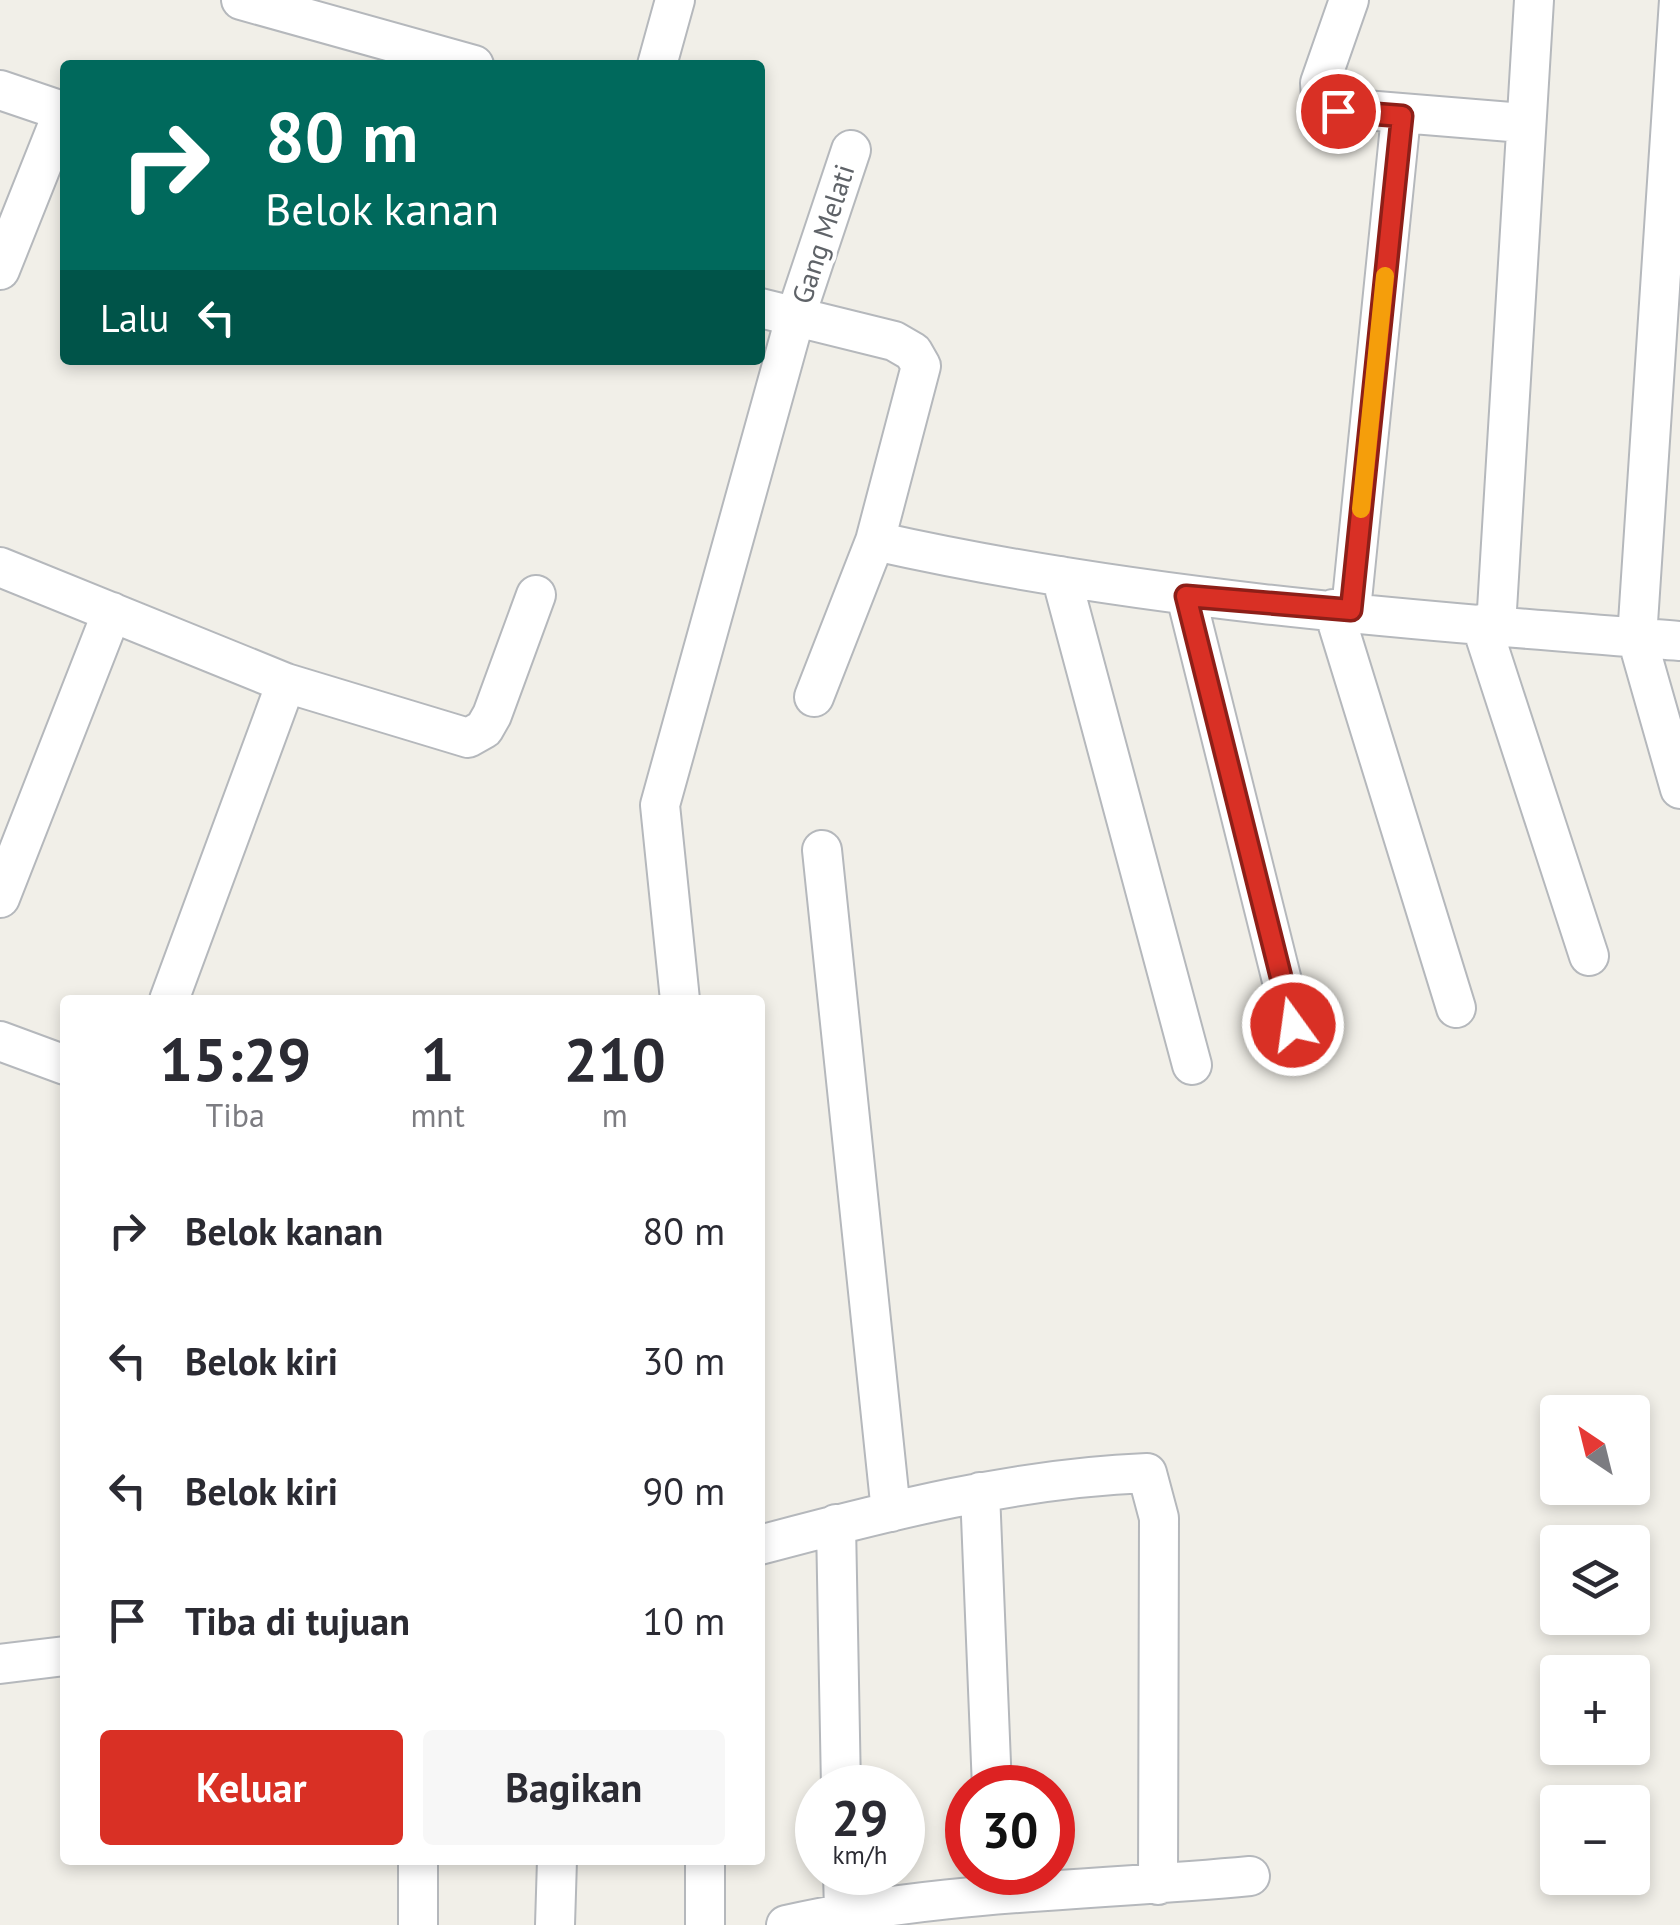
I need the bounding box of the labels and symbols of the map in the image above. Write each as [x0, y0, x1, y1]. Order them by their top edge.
pin [1296, 69, 1381, 154]
street label: Gang Melati [783, 160, 862, 308]
position arrow [1241, 973, 1345, 1077]
north arrow [1540, 1395, 1650, 1505]
speed limit sign: 30 [945, 1765, 1075, 1895]

